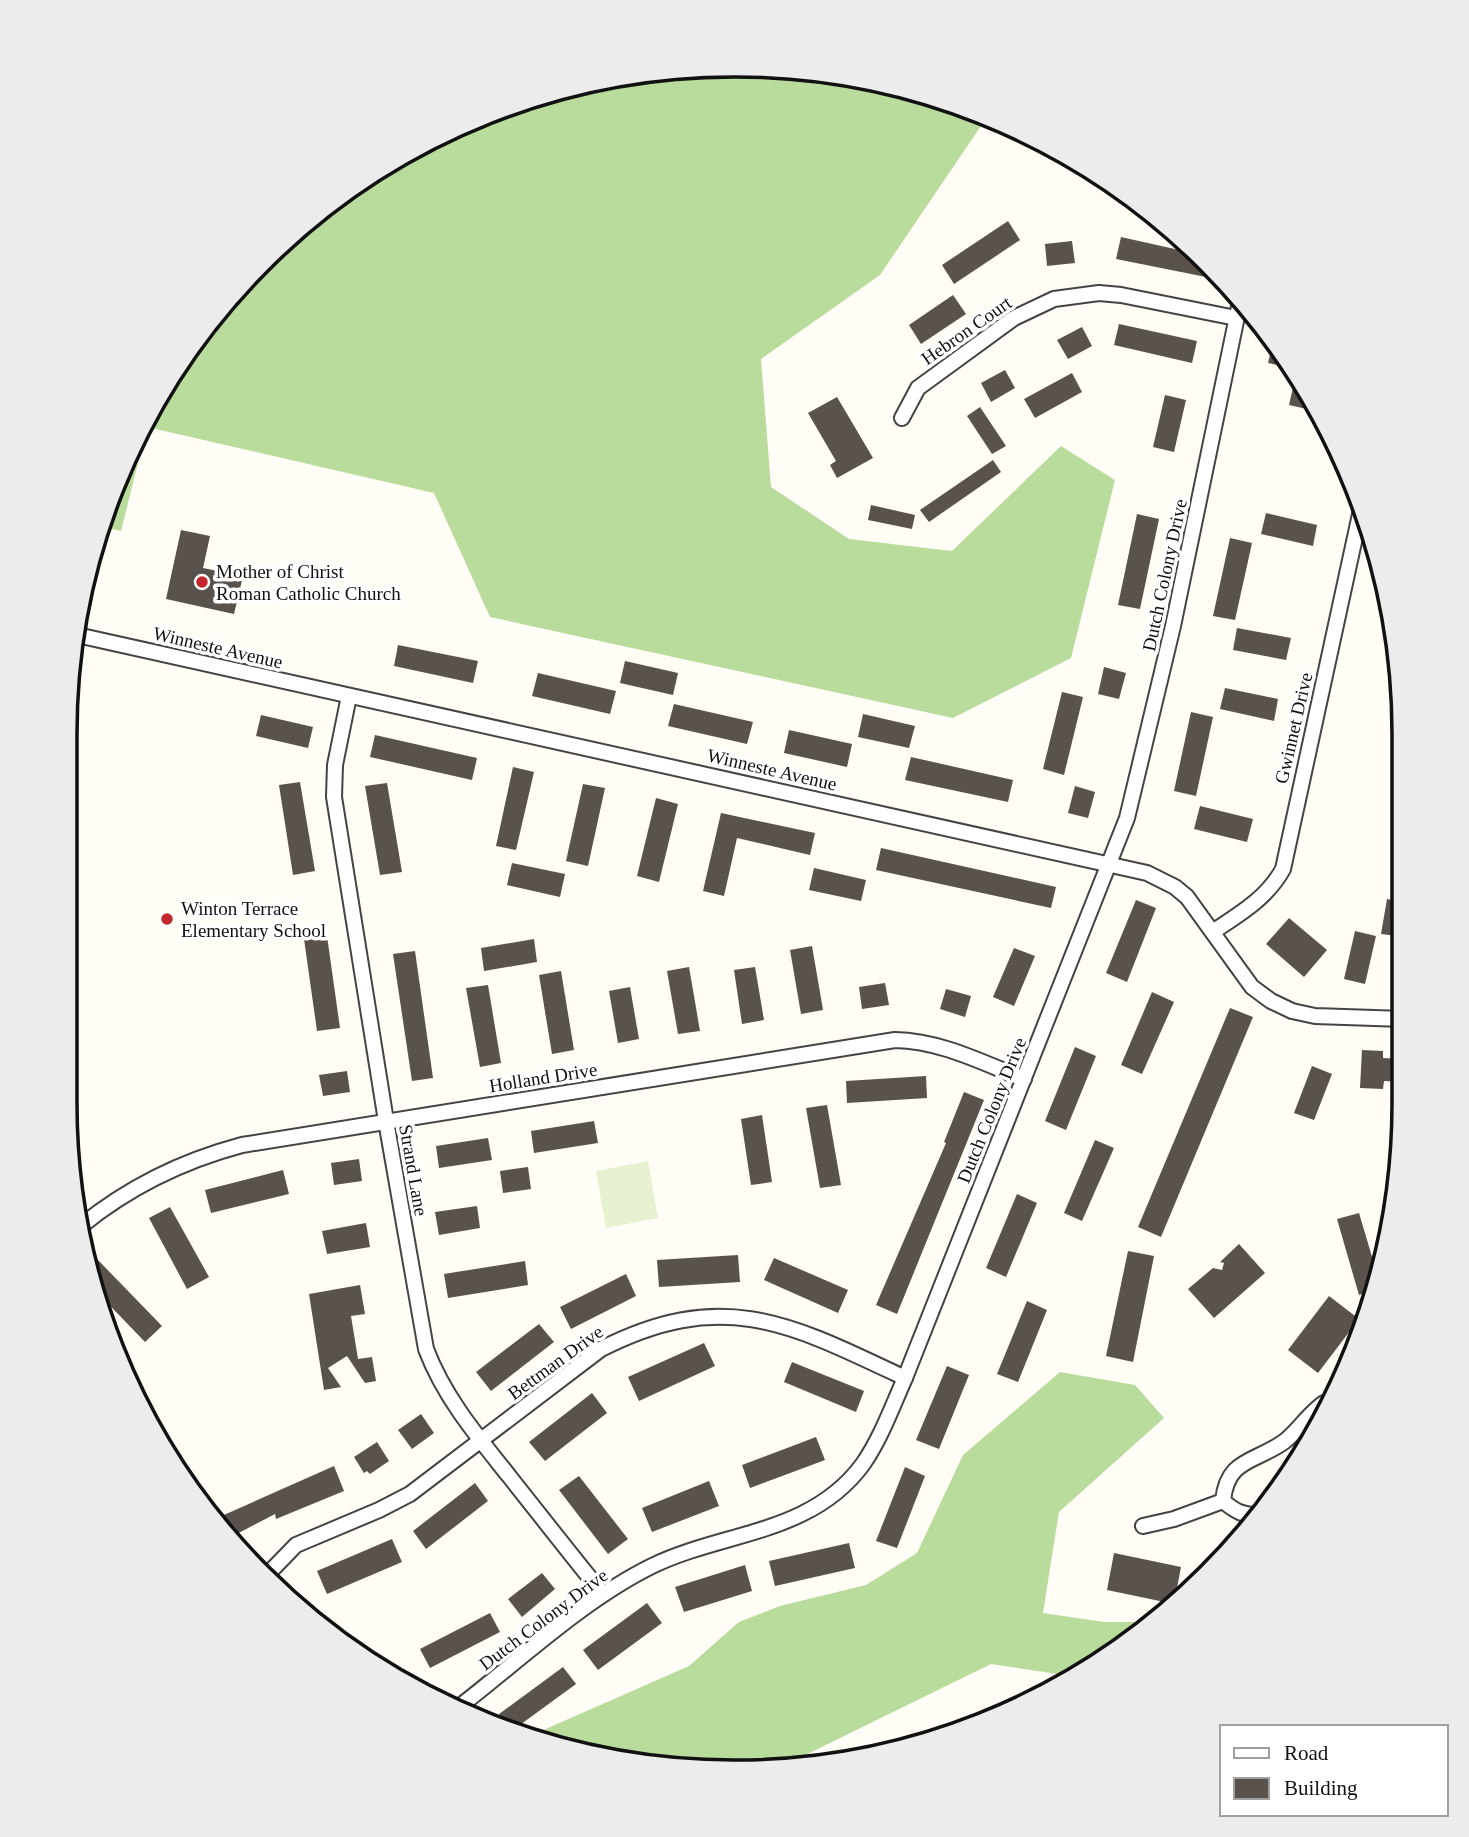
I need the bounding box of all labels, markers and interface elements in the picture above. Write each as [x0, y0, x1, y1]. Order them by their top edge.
street label: Hebron Court [917, 291, 1016, 369]
street label: Dutch Colony Drive [1138, 497, 1191, 653]
place label: Mother of Christ Roman Catholic Church [216, 561, 401, 604]
marker: Mother of Christ Roman Catholic Church [194, 574, 210, 590]
street label: Winneste Avenue [151, 622, 285, 673]
street label: Gwinnet Drive [1270, 670, 1316, 786]
street label: Winneste Avenue [705, 744, 839, 795]
place label: Winton Terrace Elementary School [181, 898, 326, 941]
marker: Winton Terrace Elementary School [159, 911, 175, 927]
street label: Dutch Colony Drive [953, 1034, 1030, 1186]
street label: Holland Drive [487, 1059, 599, 1096]
street label: Strand Lane [395, 1123, 432, 1217]
street label: Bettman Drive [504, 1321, 607, 1404]
street label: Dutch Colony Drive [475, 1564, 612, 1674]
legend [1220, 1725, 1448, 1816]
text: Road [1284, 1741, 1329, 1765]
text: Building [1284, 1776, 1358, 1800]

